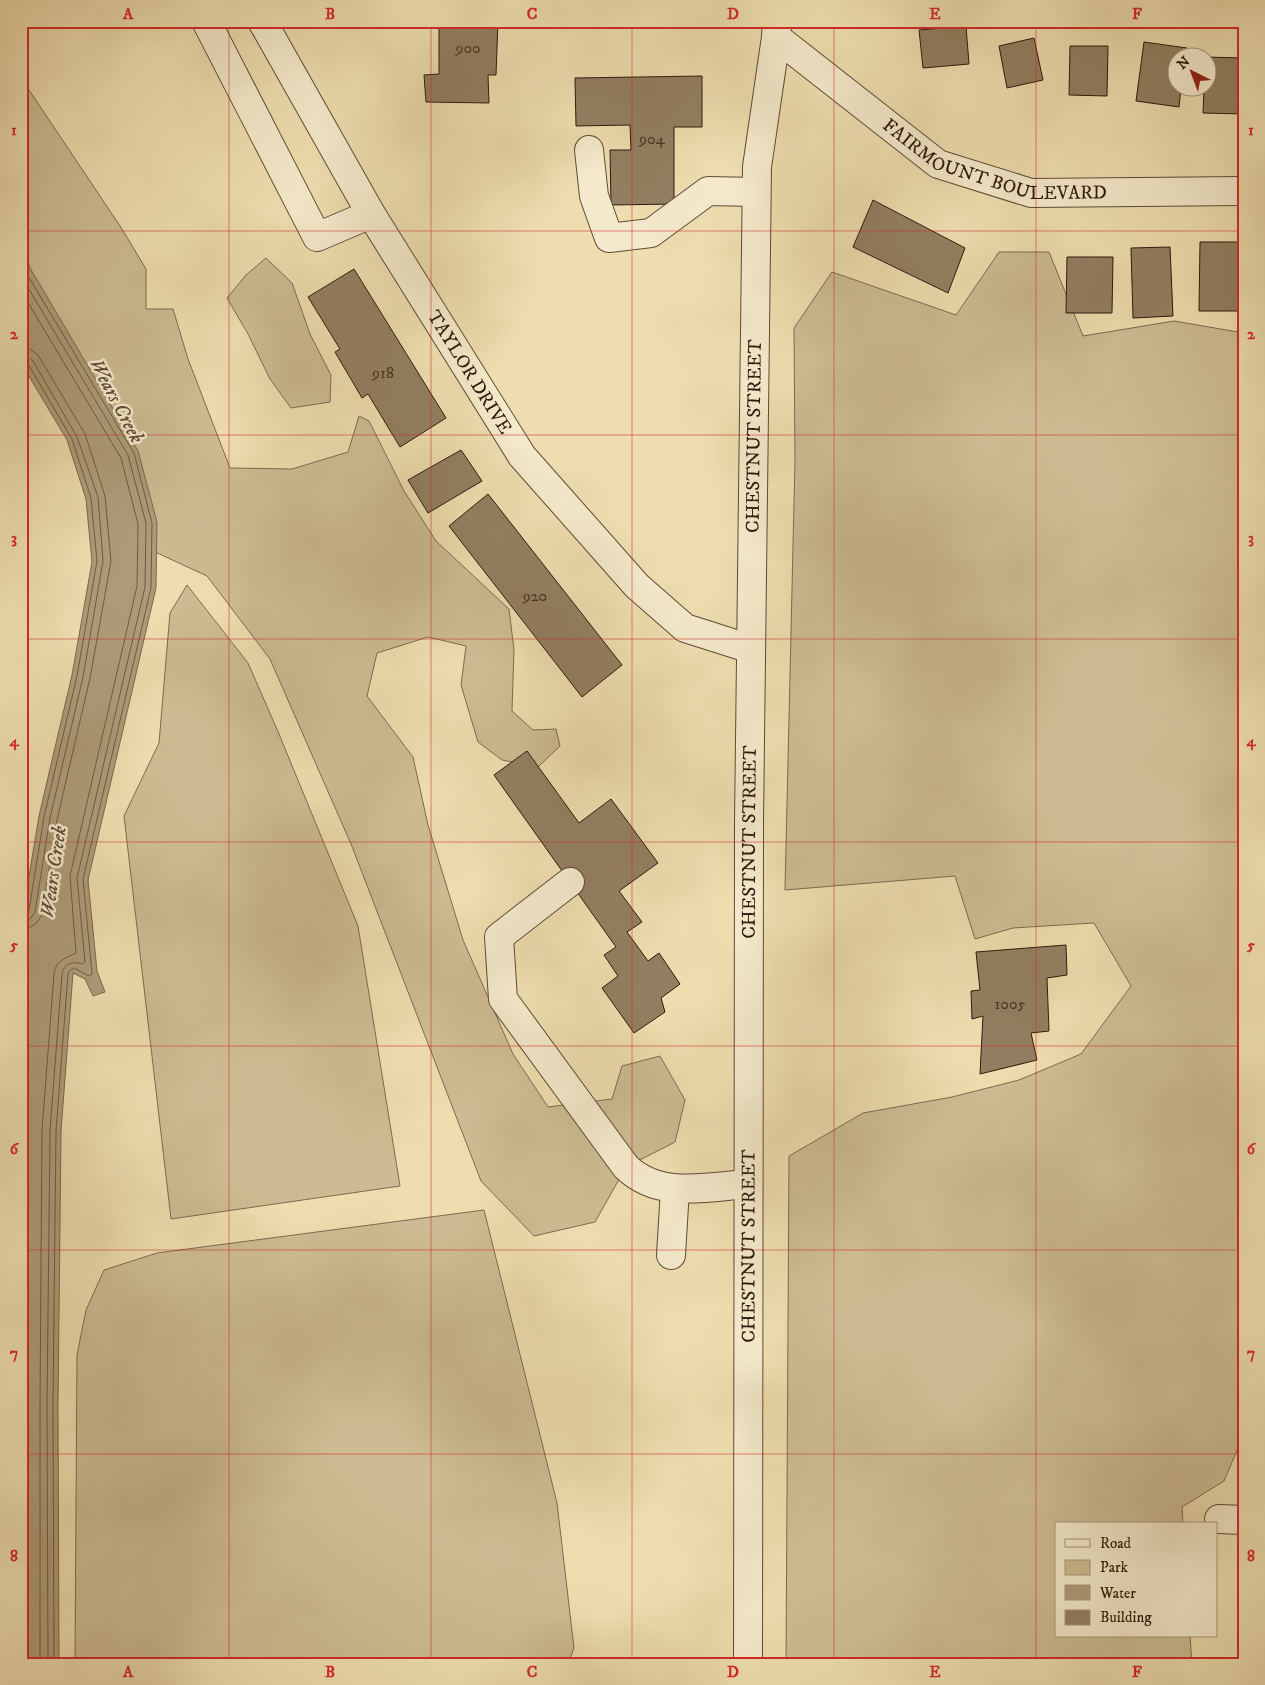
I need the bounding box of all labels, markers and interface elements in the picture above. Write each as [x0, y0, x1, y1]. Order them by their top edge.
text: A [122, 4, 134, 24]
text: B [325, 4, 335, 24]
text: C [527, 4, 537, 24]
text: D [727, 4, 739, 24]
text: E [929, 4, 941, 24]
text: F [1132, 4, 1142, 24]
house number: 900 [454, 38, 481, 58]
north arrow [1168, 48, 1218, 98]
text: N [1174, 52, 1195, 74]
street label: FAIRMOUNT BOULEVARD [878, 114, 1107, 205]
text: 1 [11, 120, 17, 140]
text: 1 [1248, 120, 1254, 140]
house number: 904 [638, 129, 666, 149]
street label: TAYLOR DRIVE [422, 306, 517, 438]
text: 2 [10, 324, 19, 344]
text: 2 [1247, 324, 1256, 344]
street label: CHESTNUT STREET [741, 339, 766, 533]
water label: Wears Creek [83, 354, 149, 448]
house number: 918 [371, 363, 394, 383]
text: 3 [11, 528, 17, 548]
text: 3 [1248, 528, 1254, 548]
house number: 920 [522, 586, 547, 606]
text: 4 [8, 731, 19, 751]
text: 4 [1245, 731, 1256, 751]
street label: CHESTNUT STREET [737, 744, 761, 939]
water label: Wears Creek [35, 824, 73, 920]
text: 5 [9, 935, 18, 955]
text: 5 [1246, 935, 1255, 955]
house number: 1005 [995, 994, 1026, 1014]
text: 6 [10, 1139, 20, 1159]
text: 6 [1247, 1139, 1257, 1159]
street label: CHESTNUT STREET [737, 1149, 760, 1343]
text: 7 [10, 1343, 18, 1363]
text: 7 [1247, 1343, 1255, 1363]
legend [1055, 1522, 1218, 1638]
text: Road [1100, 1534, 1132, 1553]
text: 8 [10, 1546, 18, 1566]
text: 8 [1247, 1546, 1255, 1566]
text: Park [1100, 1558, 1129, 1577]
text: Water [1099, 1584, 1136, 1603]
text: Building [1100, 1608, 1152, 1627]
text: A [122, 1662, 134, 1682]
text: B [325, 1662, 335, 1682]
text: C [527, 1662, 537, 1682]
text: D [727, 1662, 739, 1682]
text: E [929, 1662, 941, 1682]
text: F [1132, 1662, 1142, 1682]

